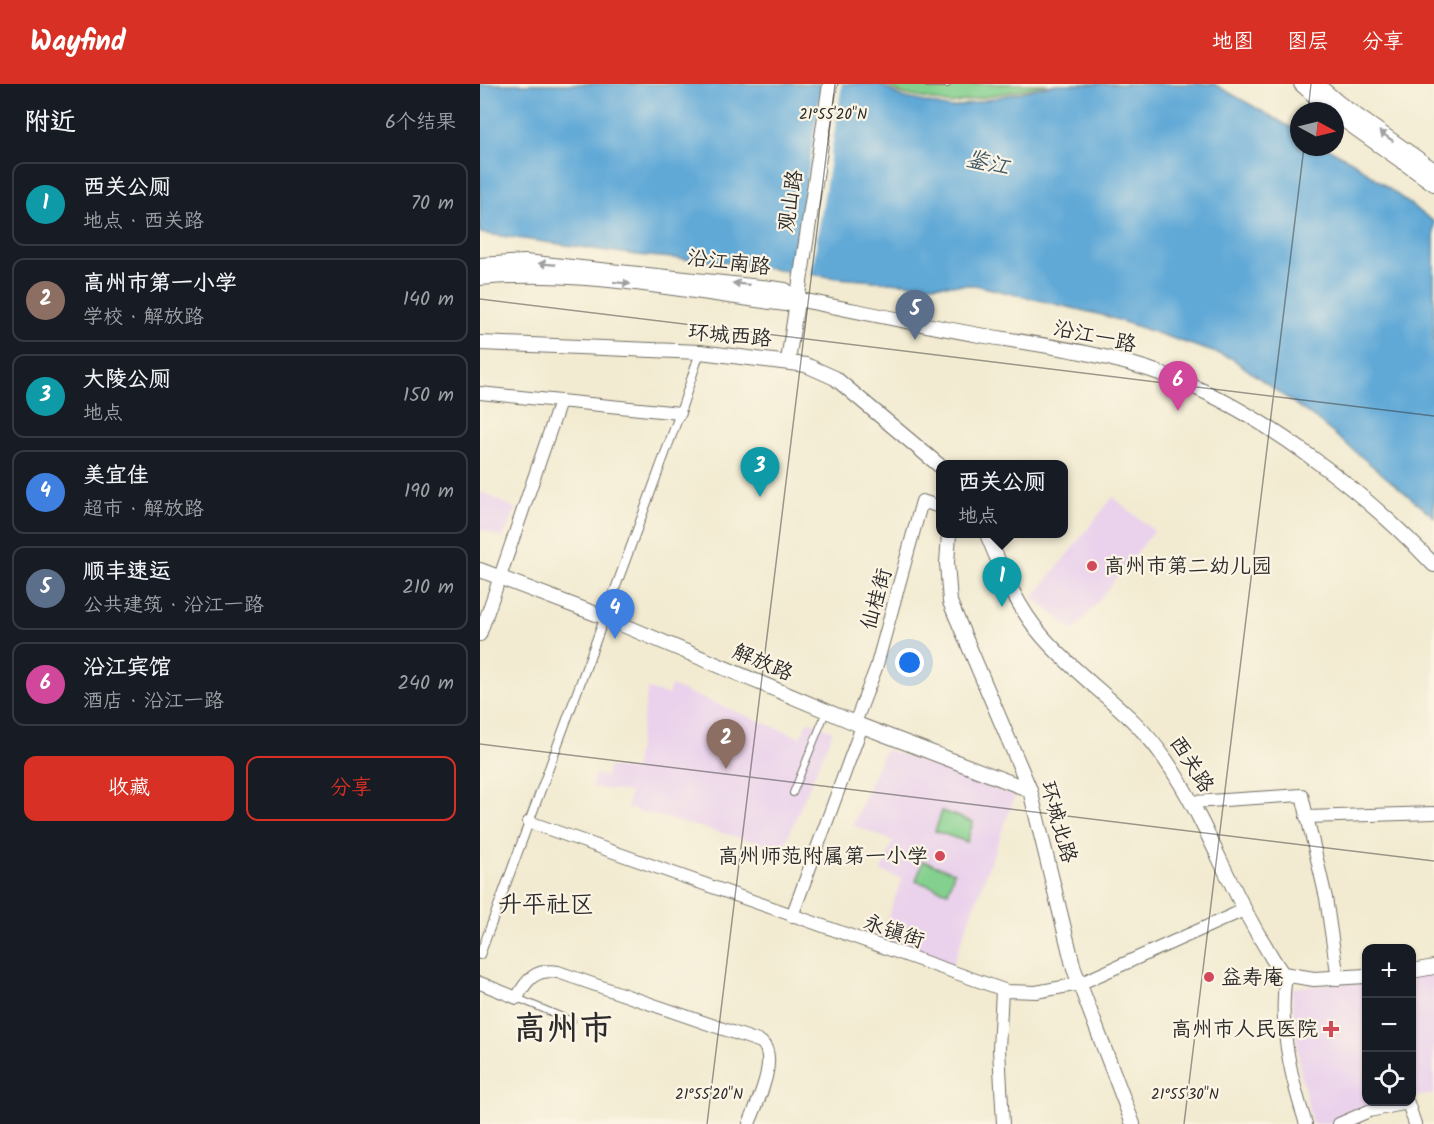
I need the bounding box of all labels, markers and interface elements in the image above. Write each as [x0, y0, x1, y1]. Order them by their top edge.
text: Wayfind [30, 20, 126, 65]
text: 地图 [1212, 26, 1254, 59]
text: 图层 [1287, 26, 1329, 59]
text: 分享 [1362, 26, 1404, 59]
text: 附近 [24, 102, 76, 144]
north arrow [1290, 102, 1344, 156]
text: 21°55'20"N [799, 103, 867, 127]
text: 6个结果 [385, 107, 456, 139]
one-way arrow [1379, 130, 1395, 142]
water label: 鉴江 [962, 142, 1014, 187]
street label: 观山路 [770, 168, 813, 235]
text: 西关公厕 [83, 171, 171, 206]
text: 1 [42, 188, 49, 220]
text: 70 m [411, 188, 454, 220]
text: 地点 · 西关路 [83, 206, 204, 238]
street label: 沿江南路 [685, 242, 773, 285]
one-way arrow [538, 259, 557, 269]
text: 高州市第一小学 [83, 267, 237, 302]
one-way arrow [613, 279, 632, 288]
one-way arrow [731, 280, 750, 289]
text: 2 [40, 284, 51, 316]
text: 140 m [403, 284, 454, 316]
pin: 5 [896, 290, 934, 340]
text: 学校 · 解放路 [83, 302, 204, 334]
street label: 沿江一路 [1050, 313, 1139, 362]
street label: 环城西路 [687, 316, 773, 357]
pin: 6 [1158, 362, 1198, 411]
text: 大陵公厕 [83, 363, 171, 398]
text: 3 [40, 380, 51, 412]
text: 150 m [403, 380, 454, 412]
text: 地点 [83, 398, 123, 430]
pin: 3 [740, 448, 780, 497]
text: 美宜佳 [83, 459, 149, 494]
popup [936, 460, 1068, 538]
text: 西关公厕 [958, 466, 1046, 501]
text: 4 [40, 476, 51, 508]
text: 190 m [404, 476, 454, 508]
text: 超市 · 解放路 [83, 494, 204, 526]
text: 地点 [958, 501, 998, 533]
place label: 高州市第二幼儿园 [1104, 551, 1272, 584]
text: 顺丰速运 [83, 555, 171, 590]
pin: 1 [982, 558, 1022, 607]
marker: 高州市第二幼儿园 [1085, 559, 1099, 573]
street label: 仙桂街 [853, 565, 902, 634]
text: 5 [40, 572, 51, 604]
text: 210 m [402, 572, 454, 604]
text: 公共建筑 · 沿江一路 [83, 590, 264, 622]
pin: 4 [596, 590, 634, 639]
street label: 解放路 [727, 636, 798, 691]
your location [895, 648, 924, 677]
text: 沿江宾馆 [83, 651, 171, 686]
text: 6 [40, 668, 51, 700]
text: 240 m [397, 668, 454, 700]
text: 酒店 · 沿江一路 [83, 686, 224, 718]
pin: 2 [706, 720, 746, 769]
street label: 西关路 [1160, 729, 1222, 800]
button: 收藏 [24, 756, 234, 821]
button: 分享 [246, 756, 456, 821]
street label: 环城北路 [1030, 777, 1085, 867]
place label: 高州师范附属第一小学 [718, 841, 928, 874]
marker: 高州师范附属第一小学 [933, 849, 947, 863]
district label: 升平社区 [498, 886, 594, 925]
street label: 永镇街 [858, 907, 929, 958]
map controls [1362, 944, 1416, 1106]
button: + [1362, 944, 1416, 998]
place label: 益寿庵 [1221, 962, 1284, 995]
marker: 益寿庵 [1202, 970, 1216, 984]
button: − [1362, 998, 1416, 1052]
district label: 高州市 [514, 1004, 613, 1057]
place label: 高州市人民医院 [1171, 1014, 1318, 1047]
marker: 高州市人民医院 [1322, 1020, 1340, 1038]
button: locate [1362, 1052, 1416, 1106]
text: 21°55'20"N [675, 1083, 743, 1107]
text: 21°55'30"N [1151, 1083, 1219, 1107]

